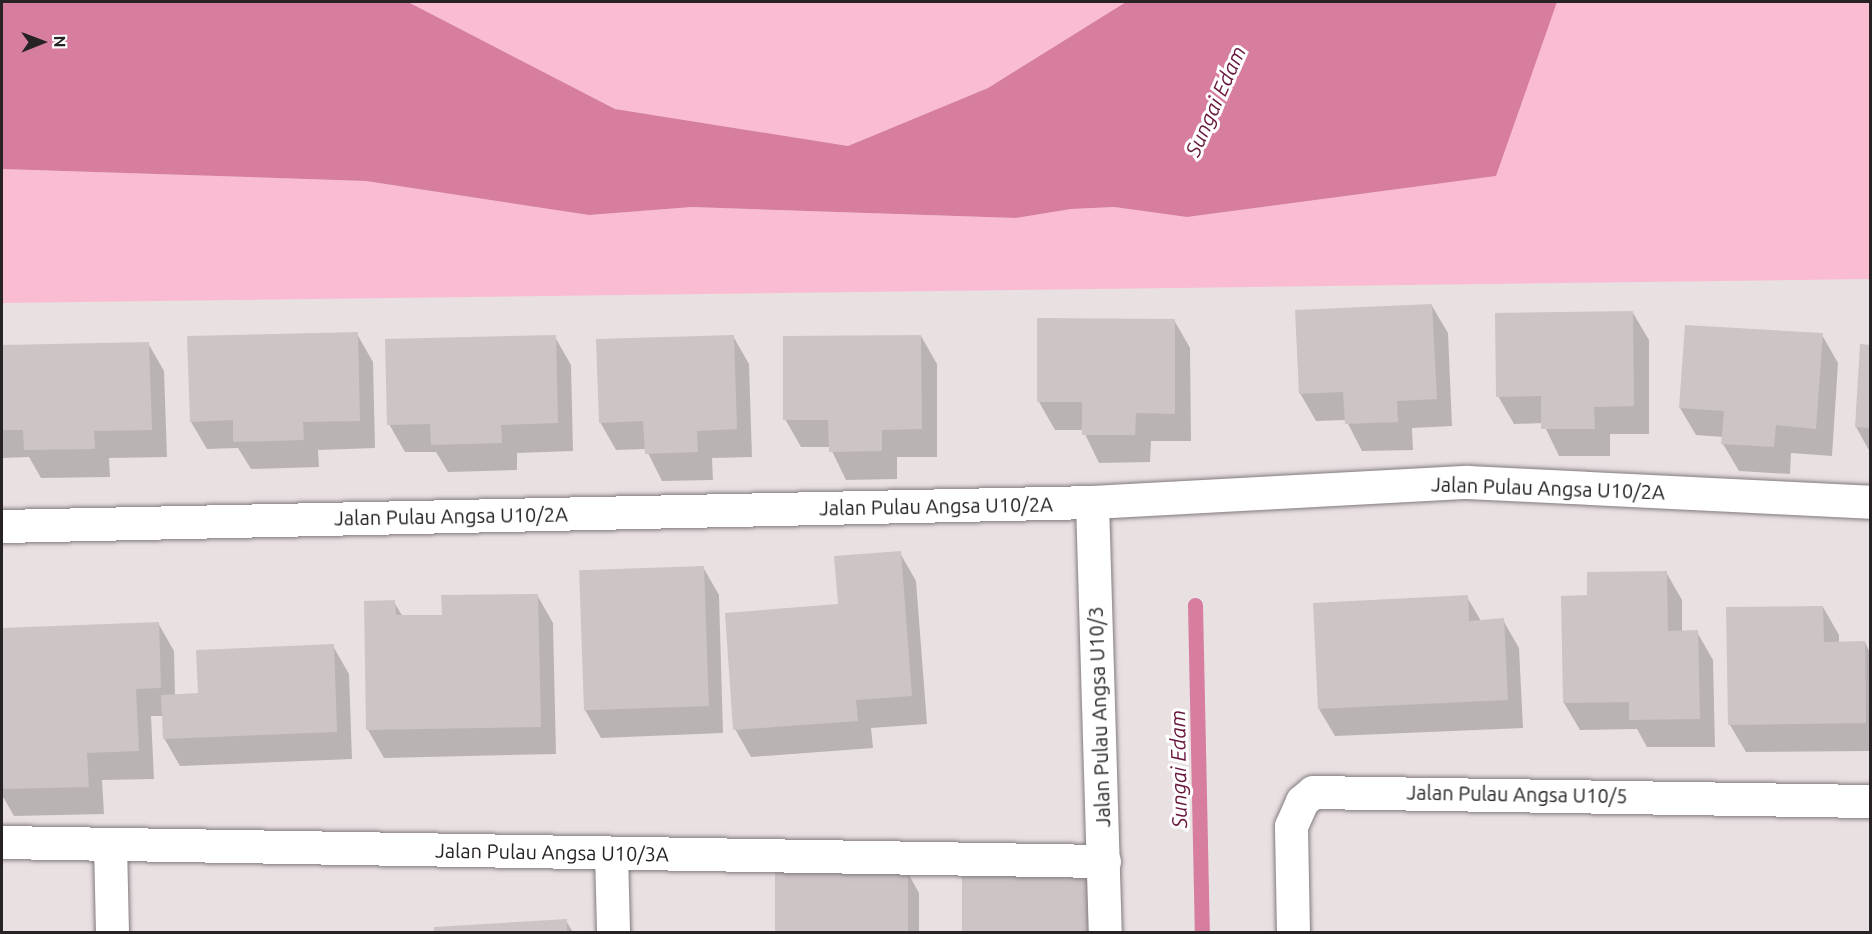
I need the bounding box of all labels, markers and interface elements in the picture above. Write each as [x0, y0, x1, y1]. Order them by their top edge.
north arrow [12, 12, 72, 72]
text: N [51, 36, 69, 48]
water label: Sungai Edam [1179, 42, 1251, 160]
street label: Jalan Pulau Angsa U10/2A [1431, 472, 1665, 504]
street label: Jalan Pulau Angsa U10/2A [819, 492, 1053, 520]
street label: Jalan Pulau Angsa U10/2A [334, 502, 568, 530]
street label: Jalan Pulau Angsa U10/3 [1083, 606, 1115, 828]
water label: Sungai Edam [1164, 710, 1192, 828]
street label: Jalan Pulau Angsa U10/5 [1406, 780, 1628, 808]
street label: Jalan Pulau Angsa U10/3A [435, 838, 669, 866]

